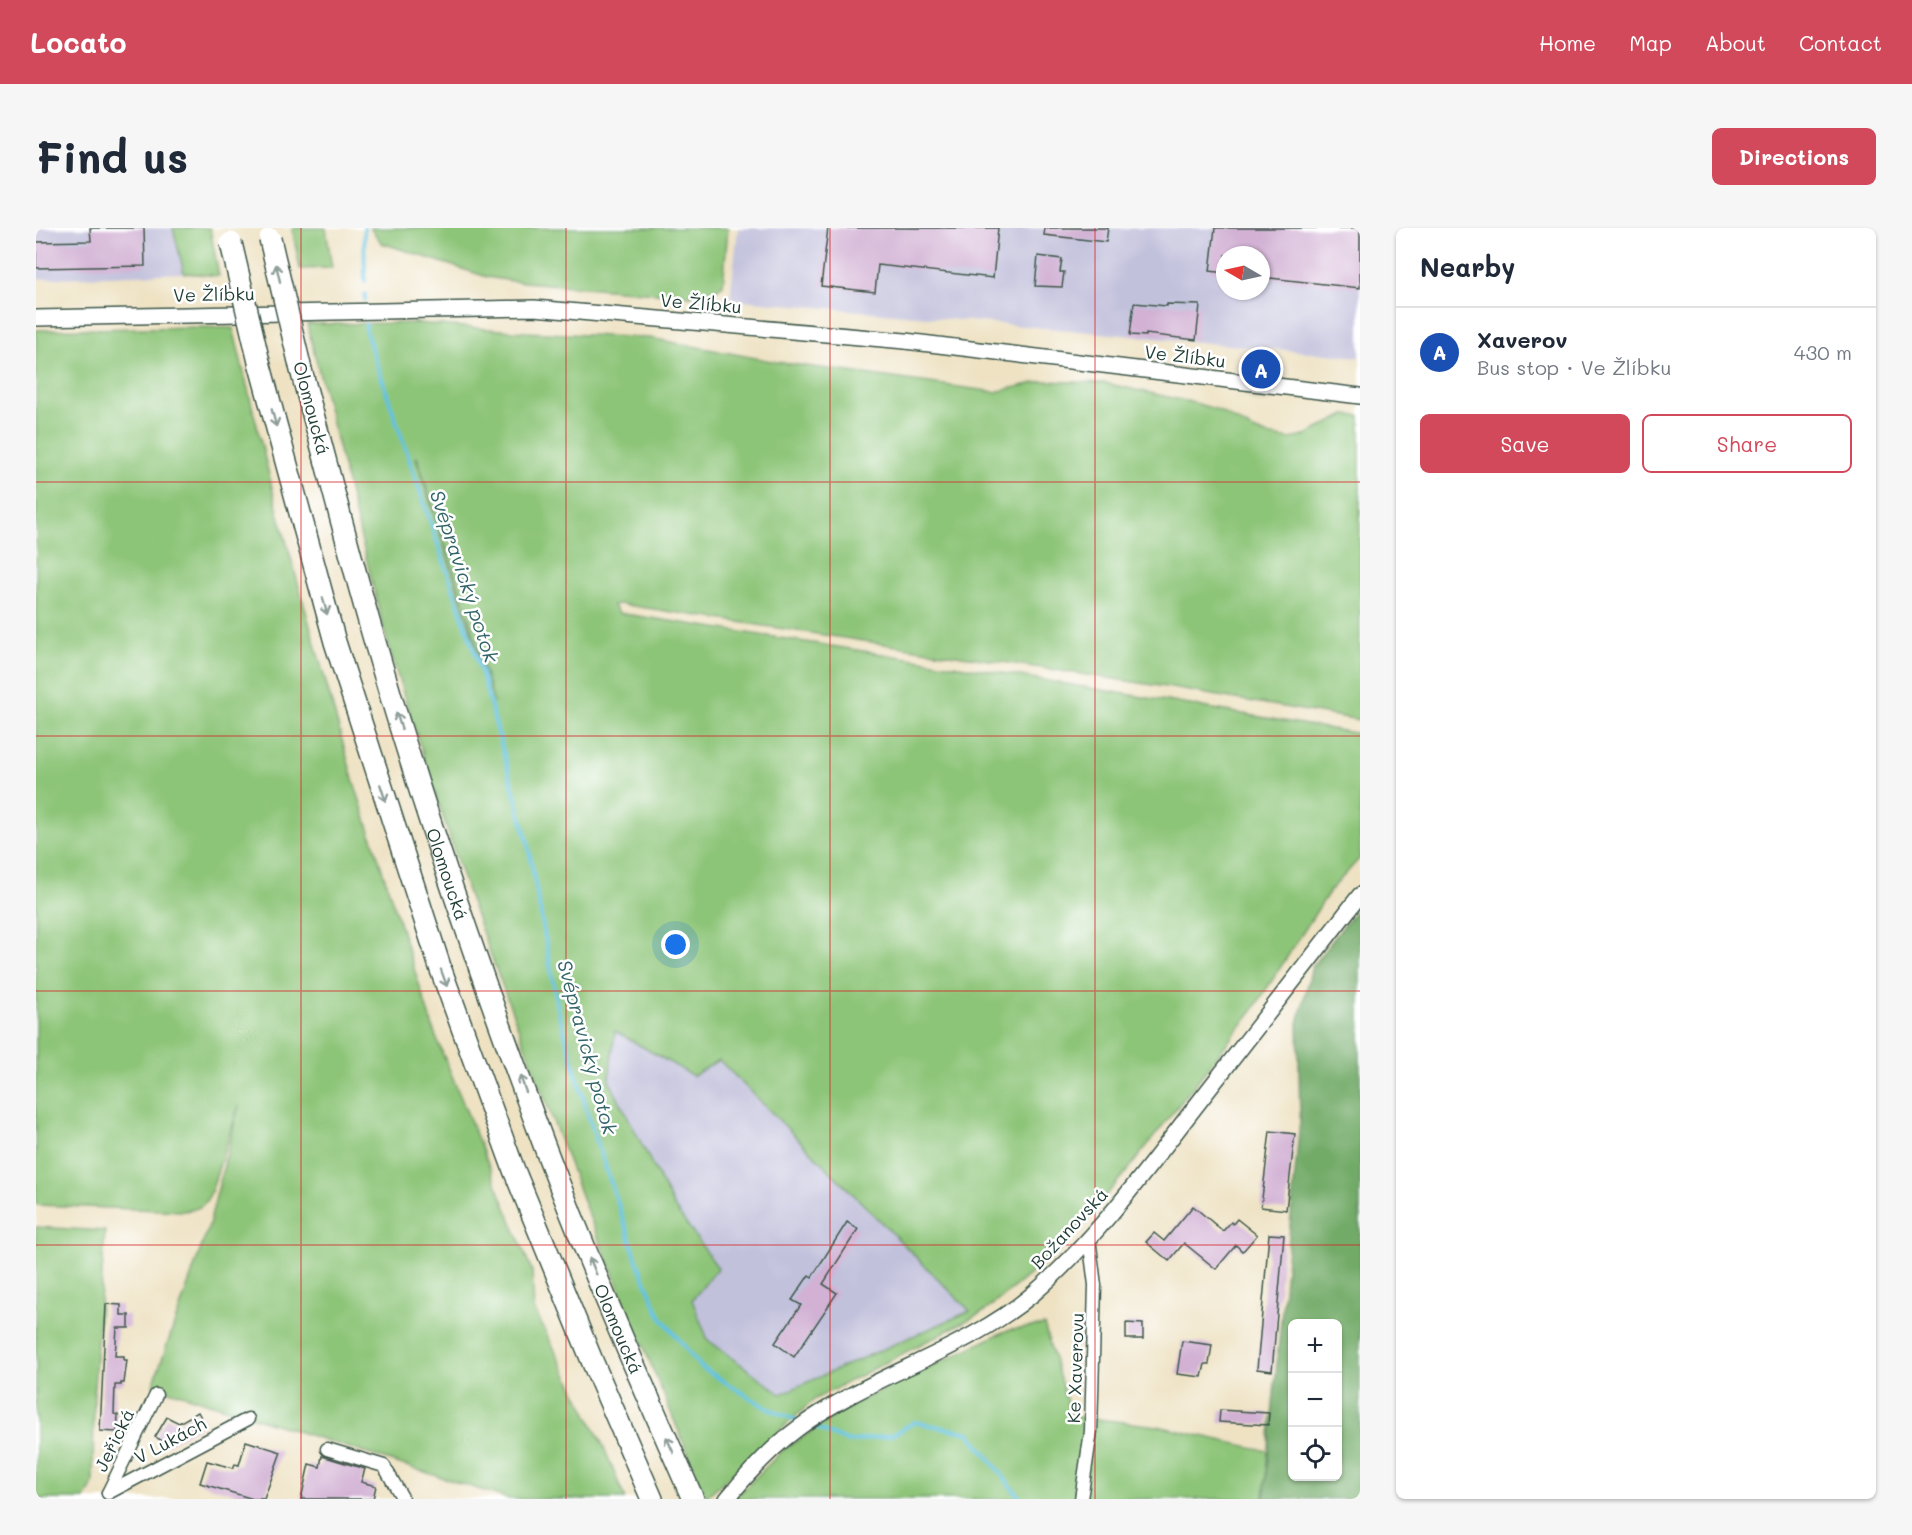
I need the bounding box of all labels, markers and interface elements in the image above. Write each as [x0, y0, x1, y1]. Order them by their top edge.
text: Locato [30, 24, 127, 60]
text: Home [1539, 29, 1596, 56]
text: Map [1629, 29, 1672, 56]
text: About [1705, 29, 1766, 56]
text: Contact [1799, 29, 1882, 56]
button: Directions [1712, 128, 1876, 185]
text: Find us [36, 129, 188, 184]
north arrow [1216, 246, 1270, 300]
text: Nearby [1420, 250, 1515, 284]
one-way arrow [272, 263, 284, 282]
street label: Ve Žlíbku [173, 281, 255, 307]
street label: Ve Žlíbku [659, 287, 743, 319]
text: Xaverov [1477, 325, 1567, 354]
street label: Ve Žlíbku [1143, 339, 1227, 373]
text: A [1433, 339, 1446, 365]
text: 430 m [1794, 339, 1852, 365]
pin: A [1242, 346, 1280, 392]
text: Bus stop · Ve Žlíbku [1477, 354, 1671, 380]
street label: Olomoucká [288, 359, 336, 457]
one-way arrow [269, 408, 281, 427]
button: Save [1420, 414, 1630, 473]
button: Share [1642, 414, 1852, 473]
water label: Svépravický potok [425, 486, 505, 666]
one-way arrow [320, 597, 331, 616]
one-way arrow [393, 712, 404, 731]
one-way arrow [378, 783, 389, 802]
street label: Olomoucká [421, 825, 474, 923]
your location [661, 930, 690, 959]
water label: Svépravický potok [552, 957, 624, 1138]
one-way arrow [439, 968, 450, 987]
one-way arrow [516, 1075, 527, 1094]
street label: Božanovská [1025, 1182, 1113, 1274]
one-way arrow [587, 1257, 598, 1276]
street label: Olomoucká [589, 1280, 649, 1378]
street label: Ke Xaverovu [1061, 1312, 1089, 1424]
map controls [1288, 1319, 1342, 1481]
button: + [1288, 1319, 1342, 1373]
button: − [1288, 1373, 1342, 1427]
street label: Jeřická [89, 1405, 139, 1475]
street label: V Lukách [130, 1411, 210, 1469]
button: locate [1288, 1427, 1342, 1481]
one-way arrow [663, 1437, 675, 1455]

